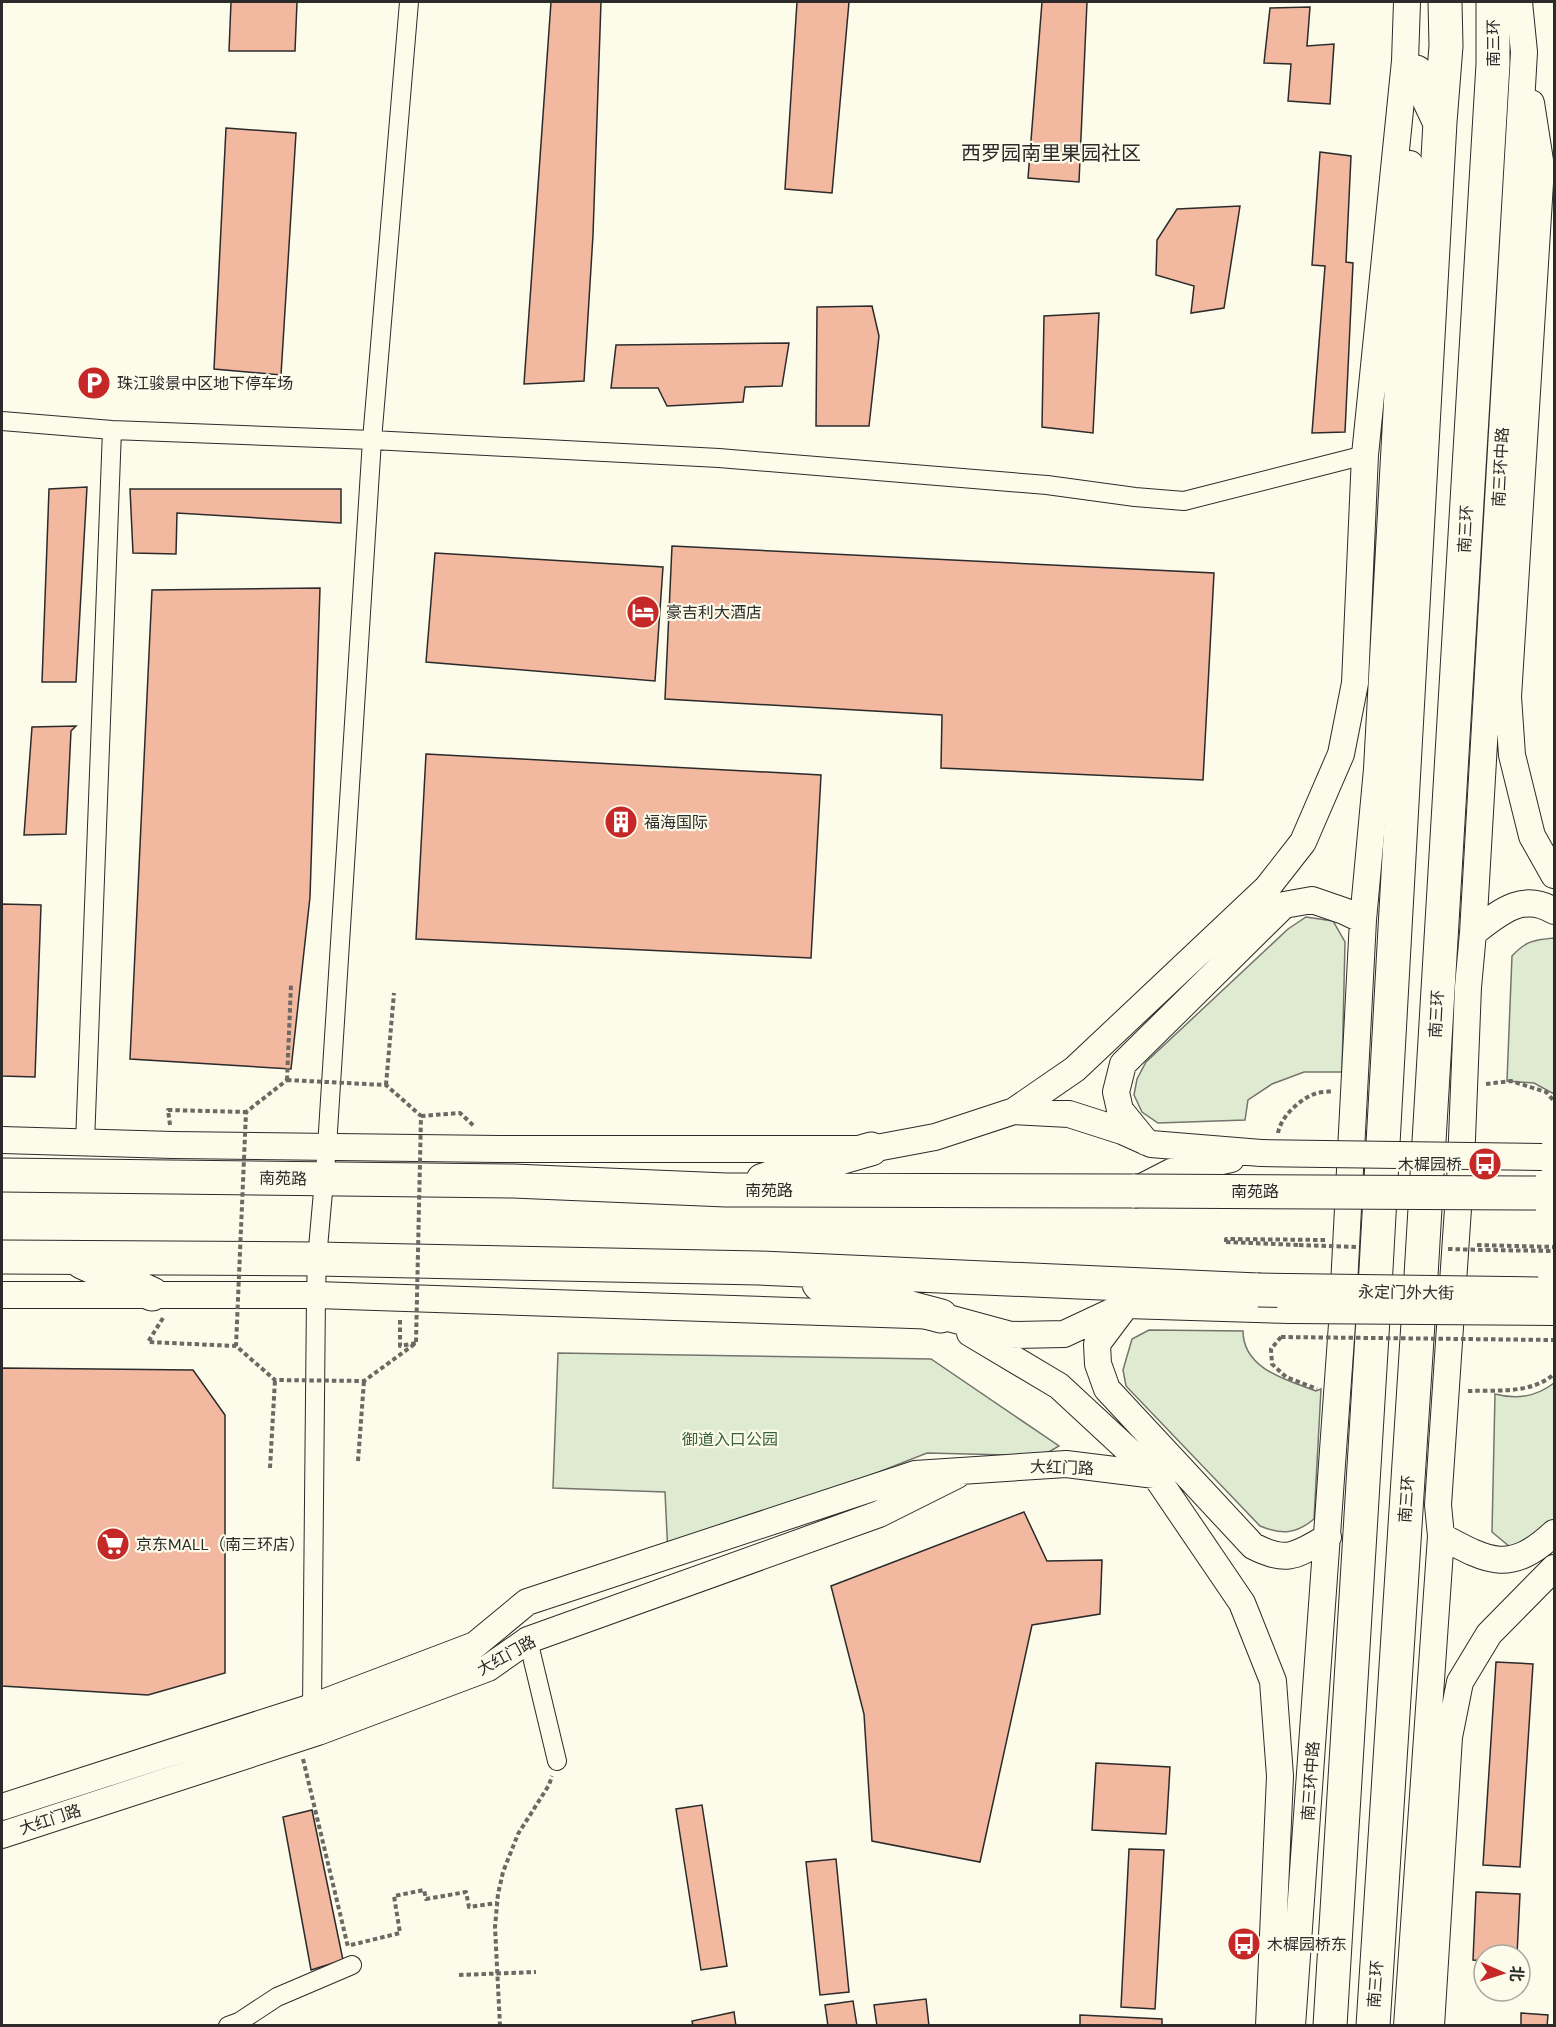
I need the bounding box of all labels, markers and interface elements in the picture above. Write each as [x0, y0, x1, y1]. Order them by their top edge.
street label: 南三环 [1483, 19, 1504, 67]
district label: 西罗园南里果园社区 [961, 140, 1141, 166]
parking icon: 珠江骏景中区地下停车场 [76, 365, 112, 401]
place label: 珠江骏景中区地下停车场 [117, 373, 293, 394]
street label: 南三环中路 [1488, 427, 1513, 508]
street label: 南三环 [1454, 505, 1477, 554]
hotel icon: 豪吉利大酒店 [625, 594, 661, 630]
place label: 豪吉利大酒店 [666, 602, 762, 623]
building icon: 福海国际 [603, 804, 639, 840]
place label: 福海国际 [644, 812, 708, 833]
street label: 南三环 [1425, 990, 1448, 1039]
bus stop icon: 木樨园桥 [1467, 1146, 1503, 1182]
place label: 木樨园桥 [1398, 1154, 1462, 1175]
street label: 南苑路 [259, 1168, 307, 1189]
street label: 南苑路 [745, 1180, 793, 1201]
street label: 南苑路 [1231, 1181, 1279, 1202]
street label: 永定门外大街 [1358, 1281, 1454, 1304]
park label: 御道入口公园 [682, 1429, 778, 1450]
street label: 大红门路 [1030, 1456, 1094, 1479]
street label: 南三环 [1394, 1474, 1419, 1524]
supermarket icon: 京东MALL（南三环店） [95, 1526, 131, 1562]
place label: 京东MALL（南三环店） [136, 1534, 305, 1555]
street label: 大红门路 [473, 1631, 539, 1680]
street label: 南三环中路 [1297, 1740, 1324, 1822]
street label: 大红门路 [16, 1800, 84, 1839]
bus stop icon: 木樨园桥东 [1226, 1926, 1262, 1962]
place label: 木樨园桥东 [1267, 1934, 1347, 1955]
north arrow [1472, 1943, 1532, 2003]
street label: 南三环 [1363, 1959, 1388, 2009]
text: 北 [1506, 1965, 1527, 1982]

